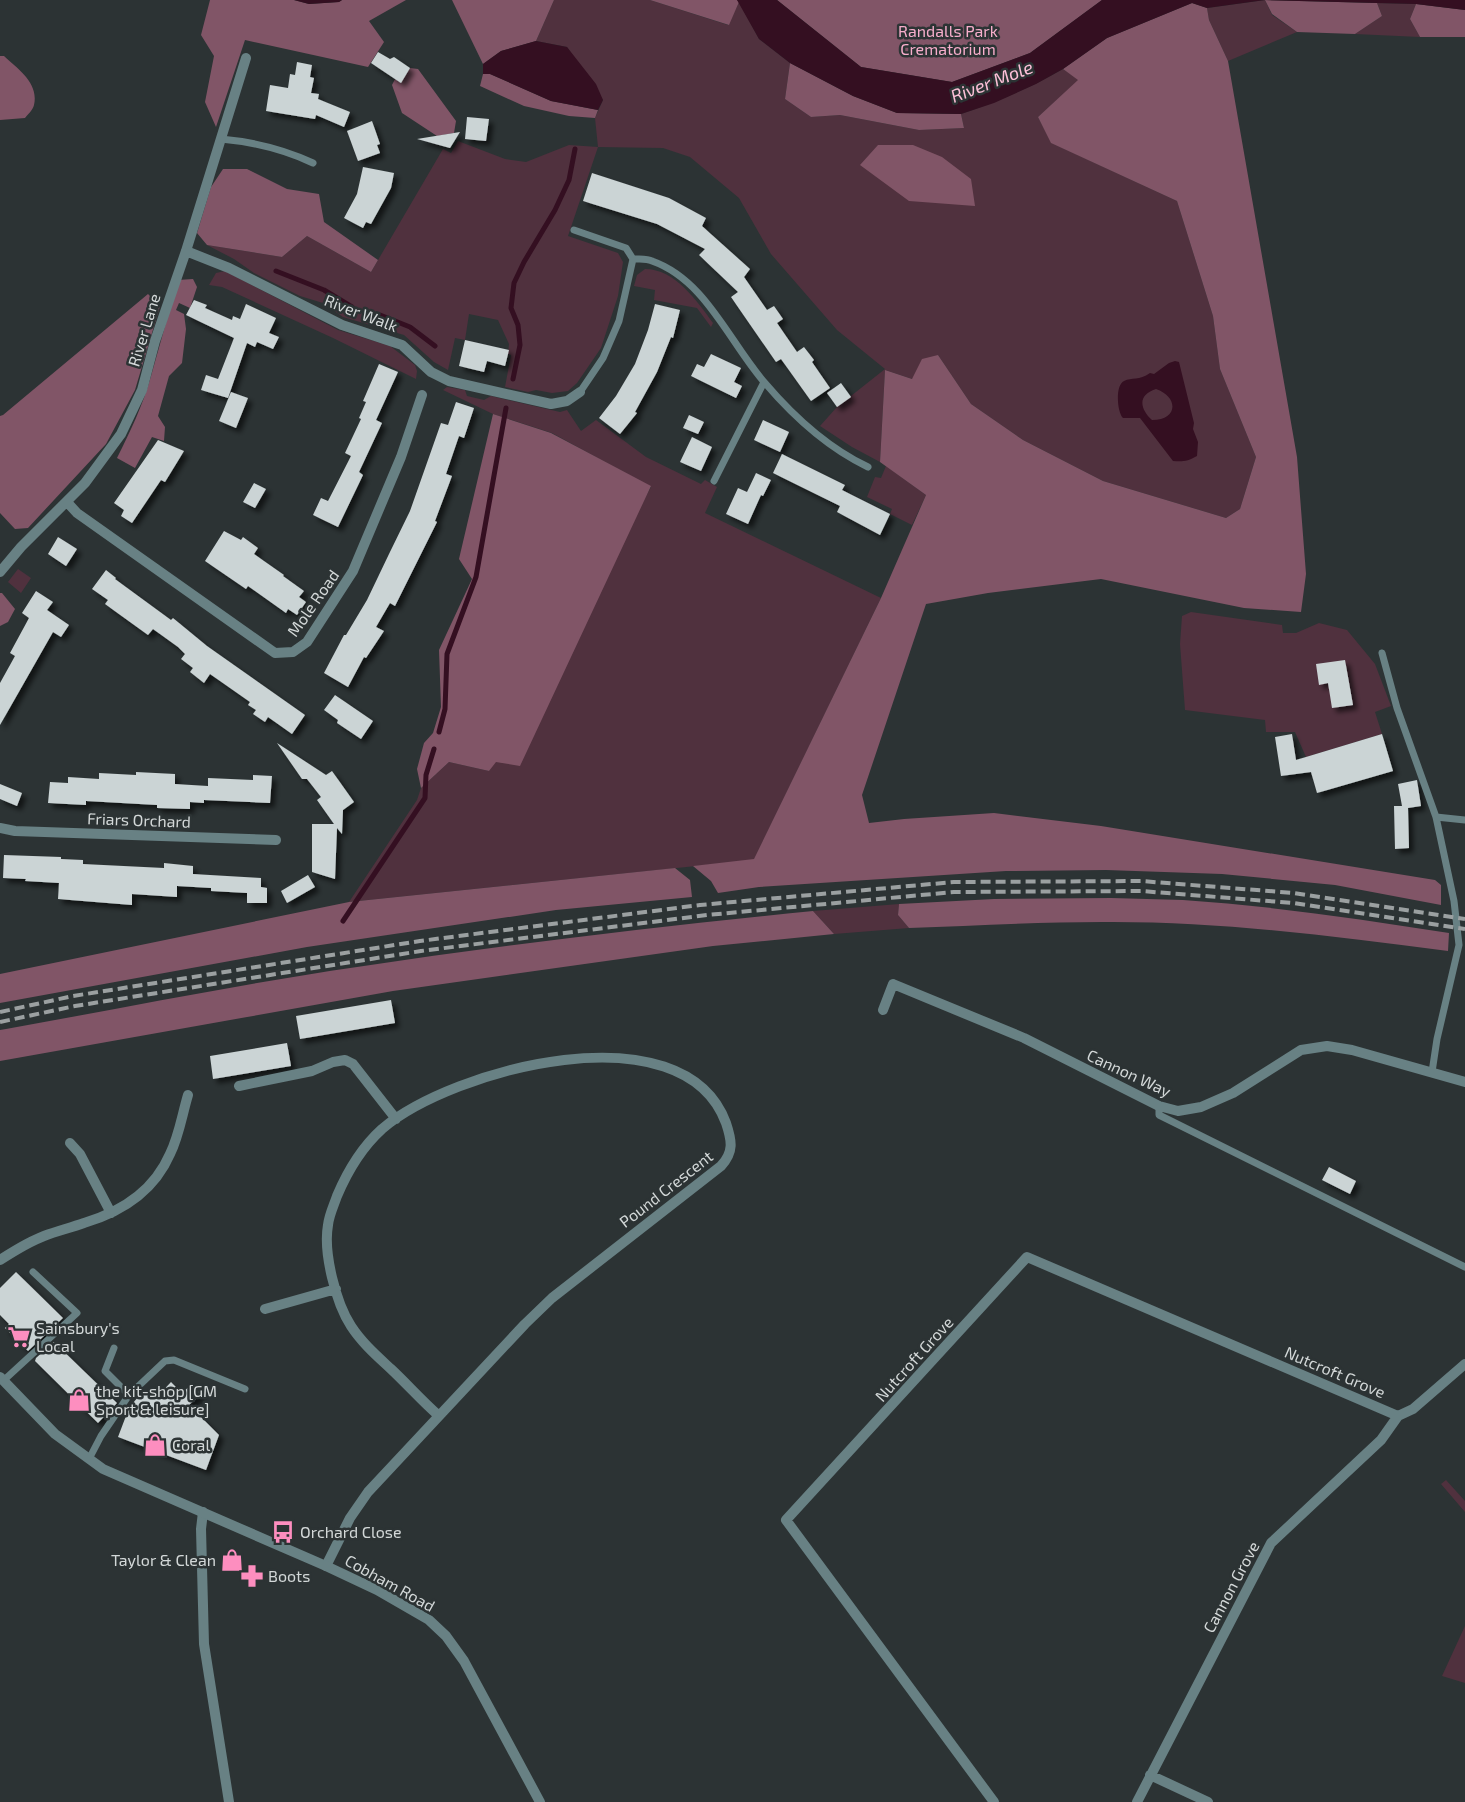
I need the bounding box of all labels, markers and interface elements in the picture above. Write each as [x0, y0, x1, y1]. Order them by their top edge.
park label: Randalls Park Crematorium [898, 21, 998, 58]
water label: River Mole [947, 55, 1036, 107]
street label: River Walk [322, 290, 400, 335]
street label: River Lane [123, 291, 164, 369]
street label: Mole Road [283, 566, 342, 640]
street label: Friars Orchard [87, 808, 191, 831]
street label: Cannon Way [1084, 1045, 1175, 1100]
street label: Pound Crescent [615, 1146, 716, 1231]
street label: Nutcroft Grove [871, 1312, 957, 1405]
place label: Sainsbury's Local [36, 1318, 120, 1355]
supermarket icon: Sainsbury's Local [6, 1324, 32, 1350]
street label: Nutcroft Grove [1282, 1342, 1388, 1401]
place label: the kit-shop [GM Sport & leisure] [96, 1381, 217, 1418]
shop icon: the kit-shop [GM Sport & leisure] [66, 1387, 92, 1413]
shop icon: Coral [142, 1432, 168, 1458]
place label: Coral [172, 1435, 210, 1454]
bus stop icon: Orchard Close [270, 1519, 296, 1545]
place label: Orchard Close [300, 1522, 401, 1541]
street label: Cannon Grove [1199, 1538, 1263, 1636]
shop icon: Taylor & Clean [219, 1547, 245, 1573]
place label: Taylor & Clean [111, 1550, 216, 1569]
street label: Cobham Road [342, 1550, 439, 1615]
pharmacy icon: Boots [239, 1563, 265, 1589]
place label: Boots [268, 1566, 310, 1585]

